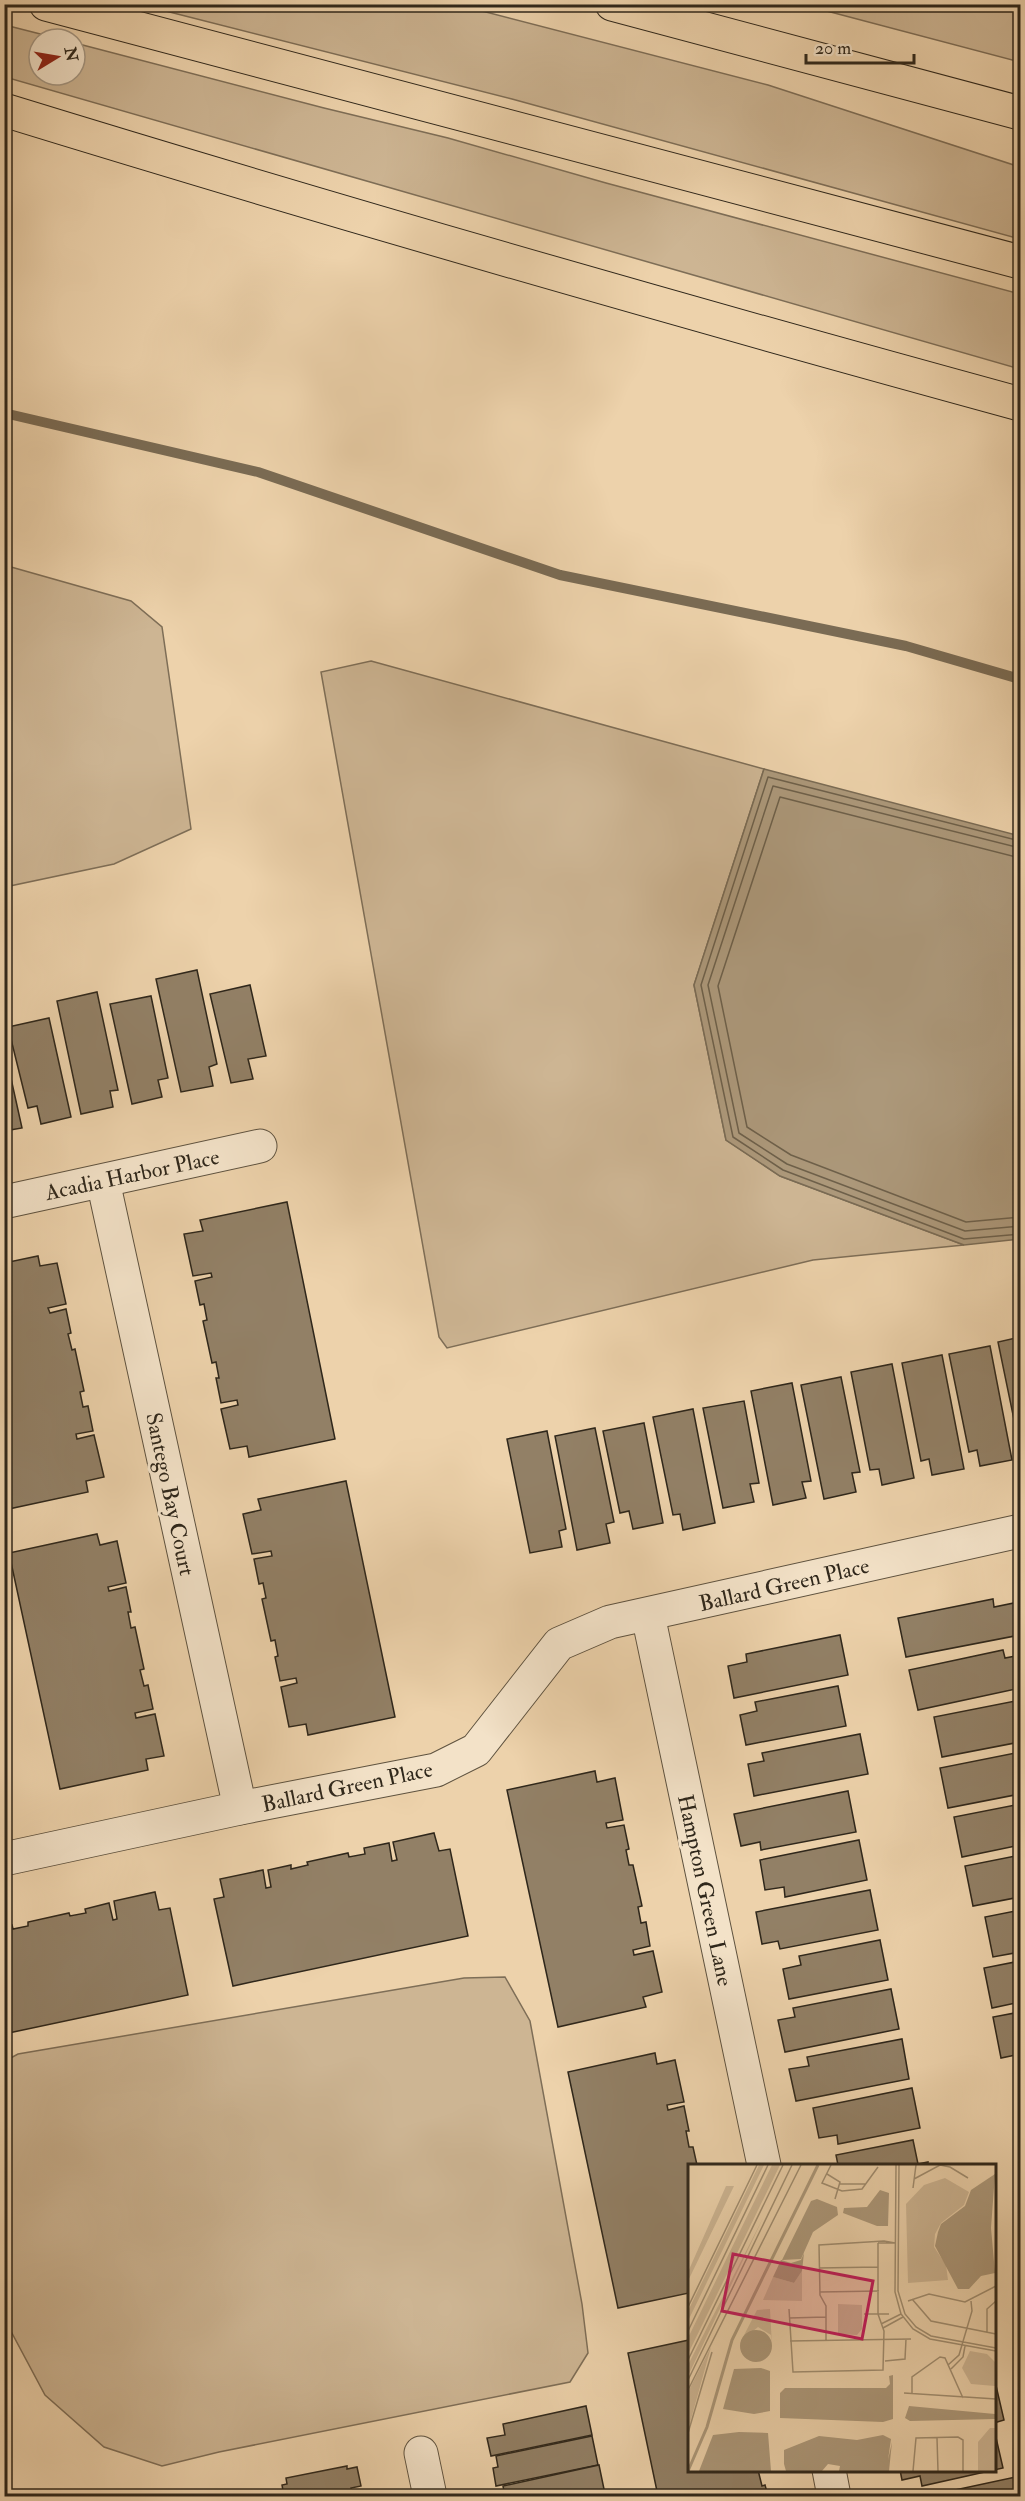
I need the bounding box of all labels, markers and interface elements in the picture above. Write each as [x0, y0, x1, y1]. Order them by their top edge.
north arrow [27, 27, 87, 87]
scale bar [806, 27, 914, 65]
text: 20 m [815, 37, 851, 60]
text: N [59, 44, 82, 64]
street label: Acadia Harbor Place [42, 1143, 222, 1207]
street label: Santego Bay Court [139, 1410, 201, 1578]
street label: Ballard Green Place [696, 1552, 872, 1618]
street label: Ballard Green Place [259, 1755, 435, 1819]
street label: Hampton Green Lane [670, 1792, 739, 1989]
inset map [688, 2164, 995, 2471]

